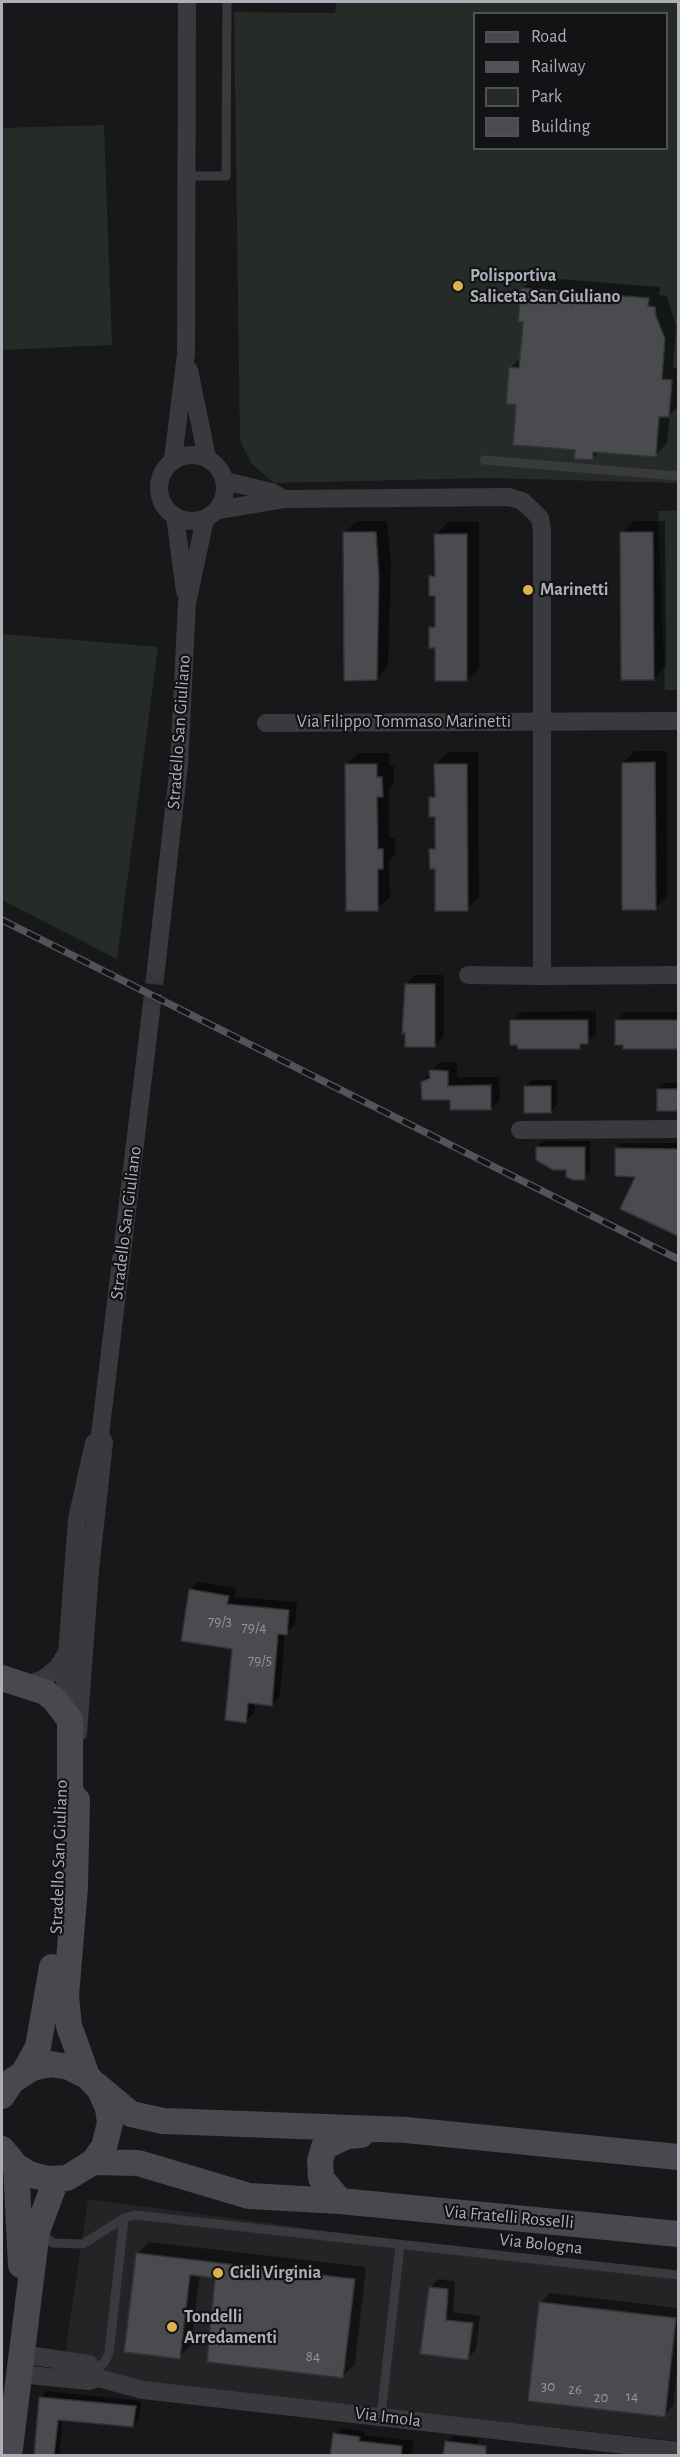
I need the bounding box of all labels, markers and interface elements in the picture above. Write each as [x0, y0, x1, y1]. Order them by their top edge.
legend [473, 12, 668, 150]
text: Road [531, 28, 567, 46]
text: Railway [531, 58, 585, 76]
text: Park [531, 88, 562, 106]
text: Building [531, 118, 590, 136]
place label: Polisportiva Saliceta San Giuliano [470, 265, 620, 308]
marker: Polisportiva Saliceta San Giuliano [451, 279, 465, 293]
place label: Marinetti [540, 579, 609, 601]
marker: Marinetti [521, 583, 535, 597]
street label: Stradello San Giuliano [163, 654, 195, 810]
street label: Via Filippo Tommaso Marinetti [297, 711, 511, 733]
street label: Stradello San Giuliano [106, 1145, 146, 1301]
house number: 79/3 [208, 1612, 232, 1630]
house number: 79/4 [242, 1618, 266, 1636]
house number: 79/5 [248, 1651, 272, 1669]
street label: Stradello San Giuliano [46, 1779, 72, 1935]
street label: Via Fratelli Rosselli [443, 2201, 575, 2233]
street label: Via Bologna [498, 2229, 584, 2259]
place label: Cicli Virginia [230, 2262, 321, 2284]
marker: Cicli Virginia [211, 2266, 225, 2280]
place label: Tondelli Arredamenti [184, 2306, 277, 2348]
marker: Tondelli Arredamenti [165, 2320, 179, 2334]
house number: 84 [306, 2347, 320, 2365]
house number: 30 [541, 2377, 555, 2395]
house number: 26 [568, 2380, 582, 2398]
house number: 14 [626, 2387, 638, 2405]
house number: 20 [594, 2388, 608, 2406]
street label: Via Imola [354, 2402, 422, 2432]

